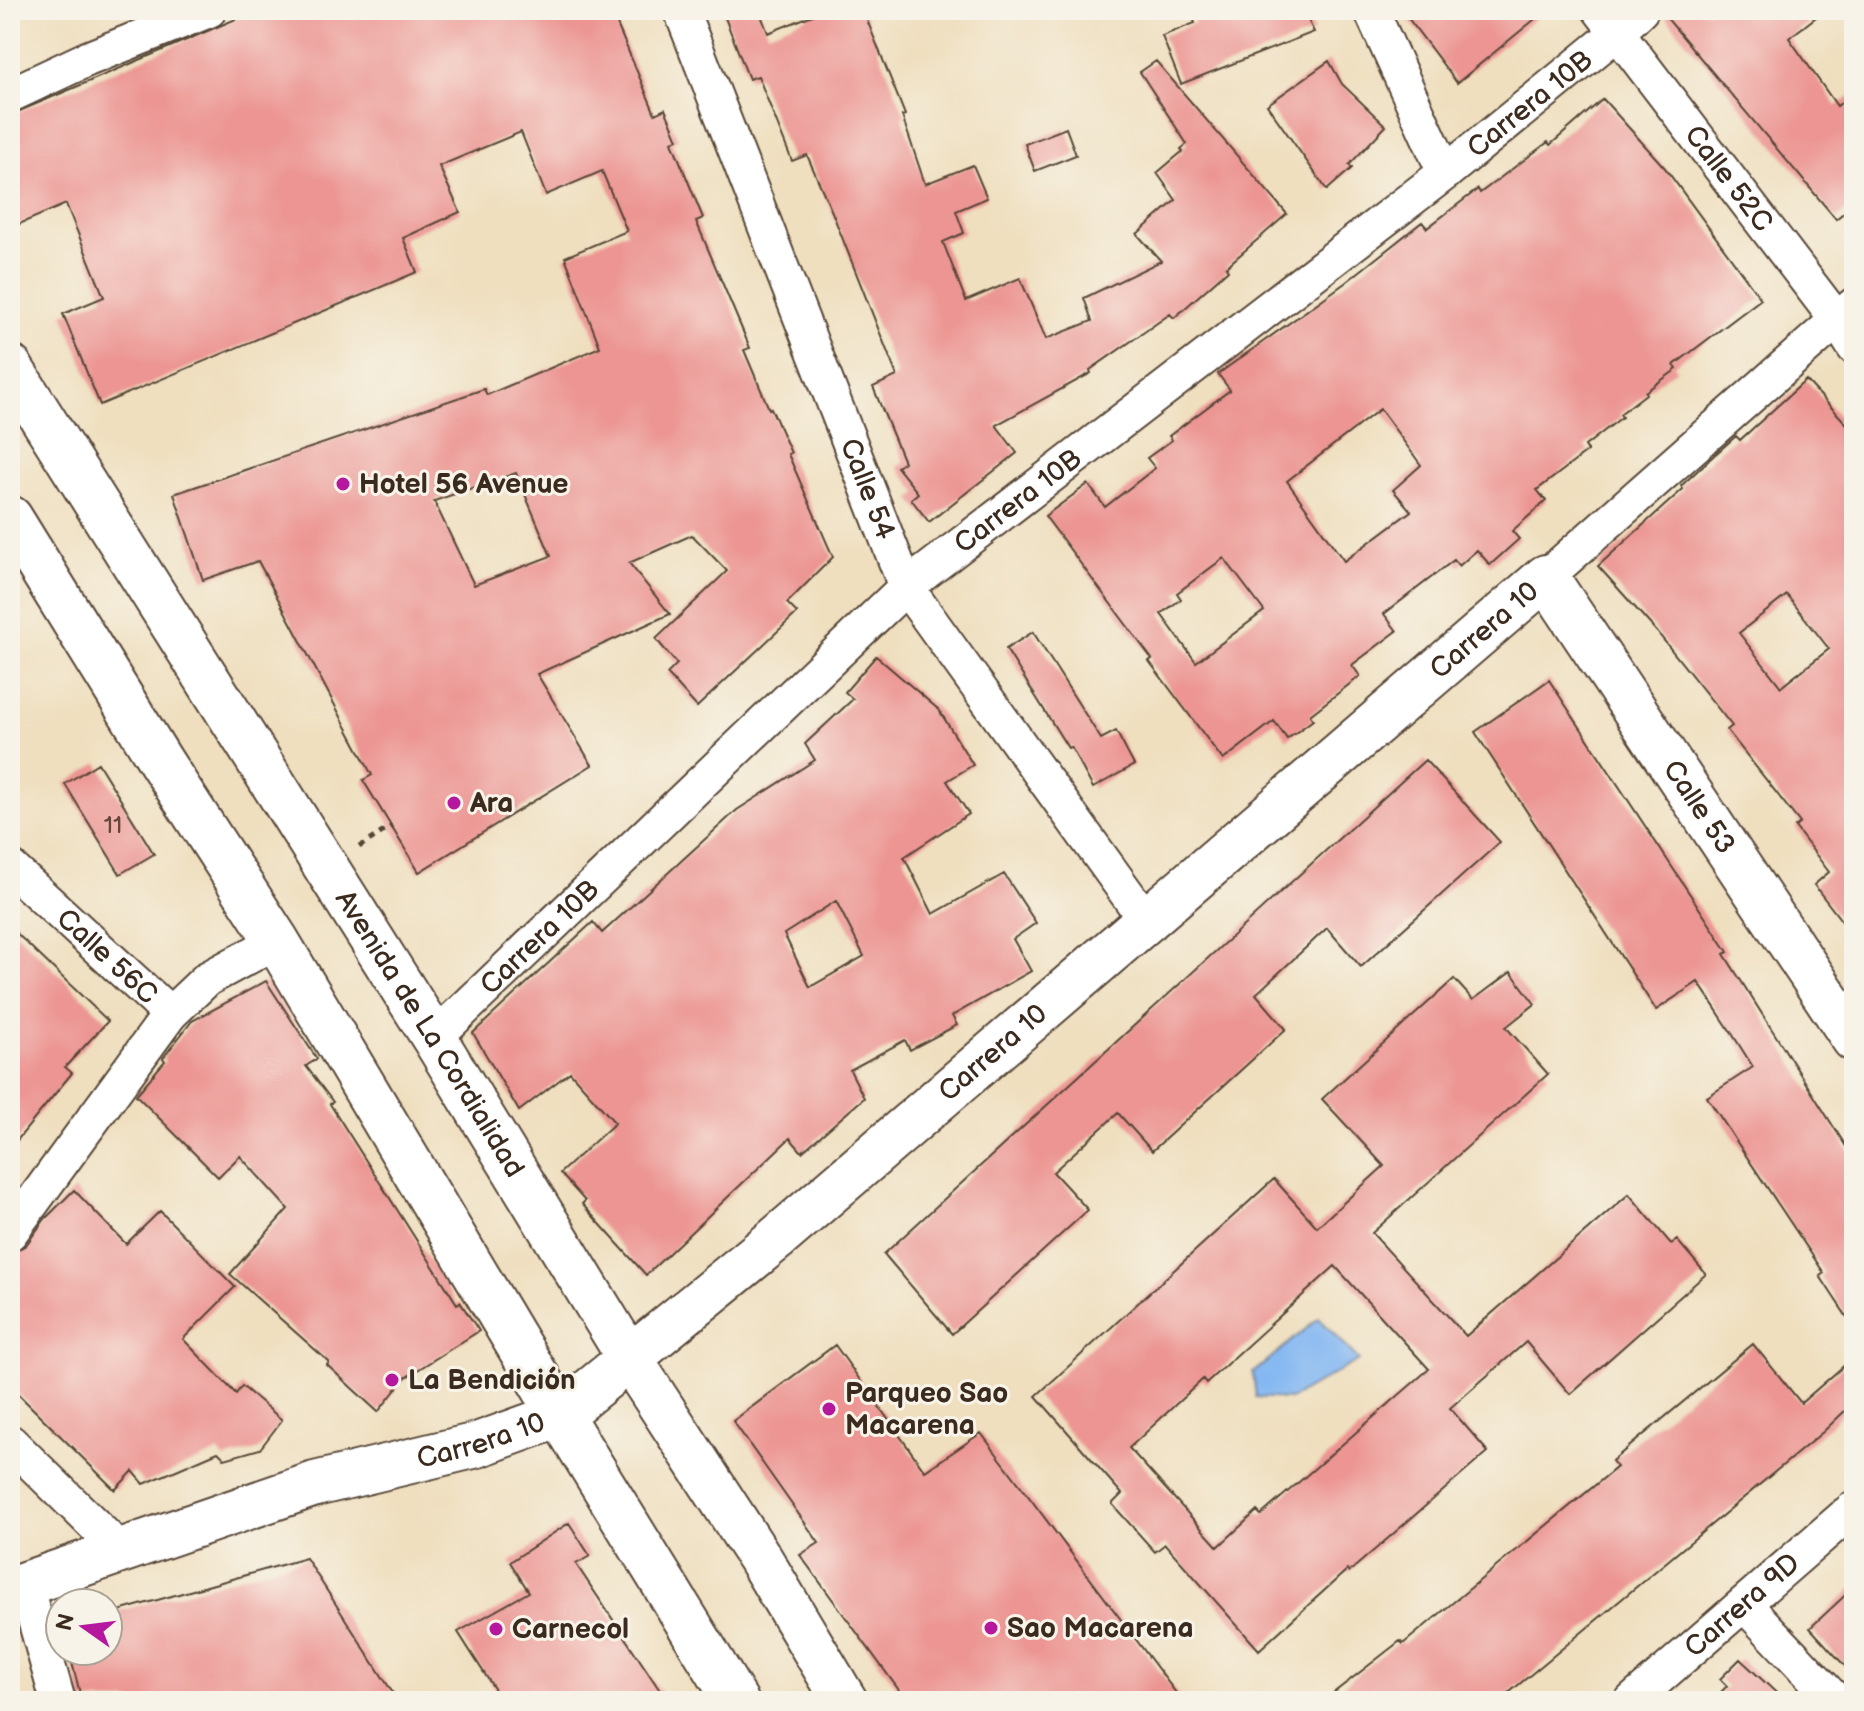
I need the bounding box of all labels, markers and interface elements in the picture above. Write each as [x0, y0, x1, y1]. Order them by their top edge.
street label: Carrera 10B [1461, 43, 1599, 164]
street label: Calle 52C [1678, 119, 1780, 238]
street label: Calle 54 [833, 434, 902, 544]
street label: Carrera 10B [948, 442, 1088, 560]
place label: Hotel 56 Avenue [359, 468, 568, 501]
marker: Hotel 56 Avenue [334, 475, 352, 493]
street label: Carrera 10 [1423, 574, 1545, 686]
street label: Calle 53 [1656, 754, 1742, 860]
place label: Ara [469, 787, 513, 820]
marker: Ara [445, 794, 463, 812]
house number: 11 [104, 811, 122, 840]
street label: Carrera 10B [473, 873, 606, 1001]
street label: Avenida de La Cordialidad [328, 884, 531, 1183]
street label: Calle 56C [50, 902, 165, 1011]
street label: Carrera 10 [932, 997, 1054, 1108]
place label: La Bendición [408, 1364, 576, 1397]
marker: La Bendición [383, 1371, 401, 1389]
place label: Parqueo Sao Macarena [845, 1377, 1008, 1442]
marker: Parqueo Sao Macarena [820, 1400, 838, 1418]
street label: Carrera 10 [413, 1405, 549, 1475]
street label: Carrera 9D [1678, 1546, 1806, 1664]
north arrow [44, 1587, 124, 1667]
text: N [51, 1611, 81, 1634]
place label: Sao Macarena [1007, 1612, 1193, 1645]
place label: Carnecol [512, 1613, 629, 1646]
marker: Sao Macarena [982, 1619, 1000, 1637]
marker: Carnecol [487, 1620, 505, 1638]

